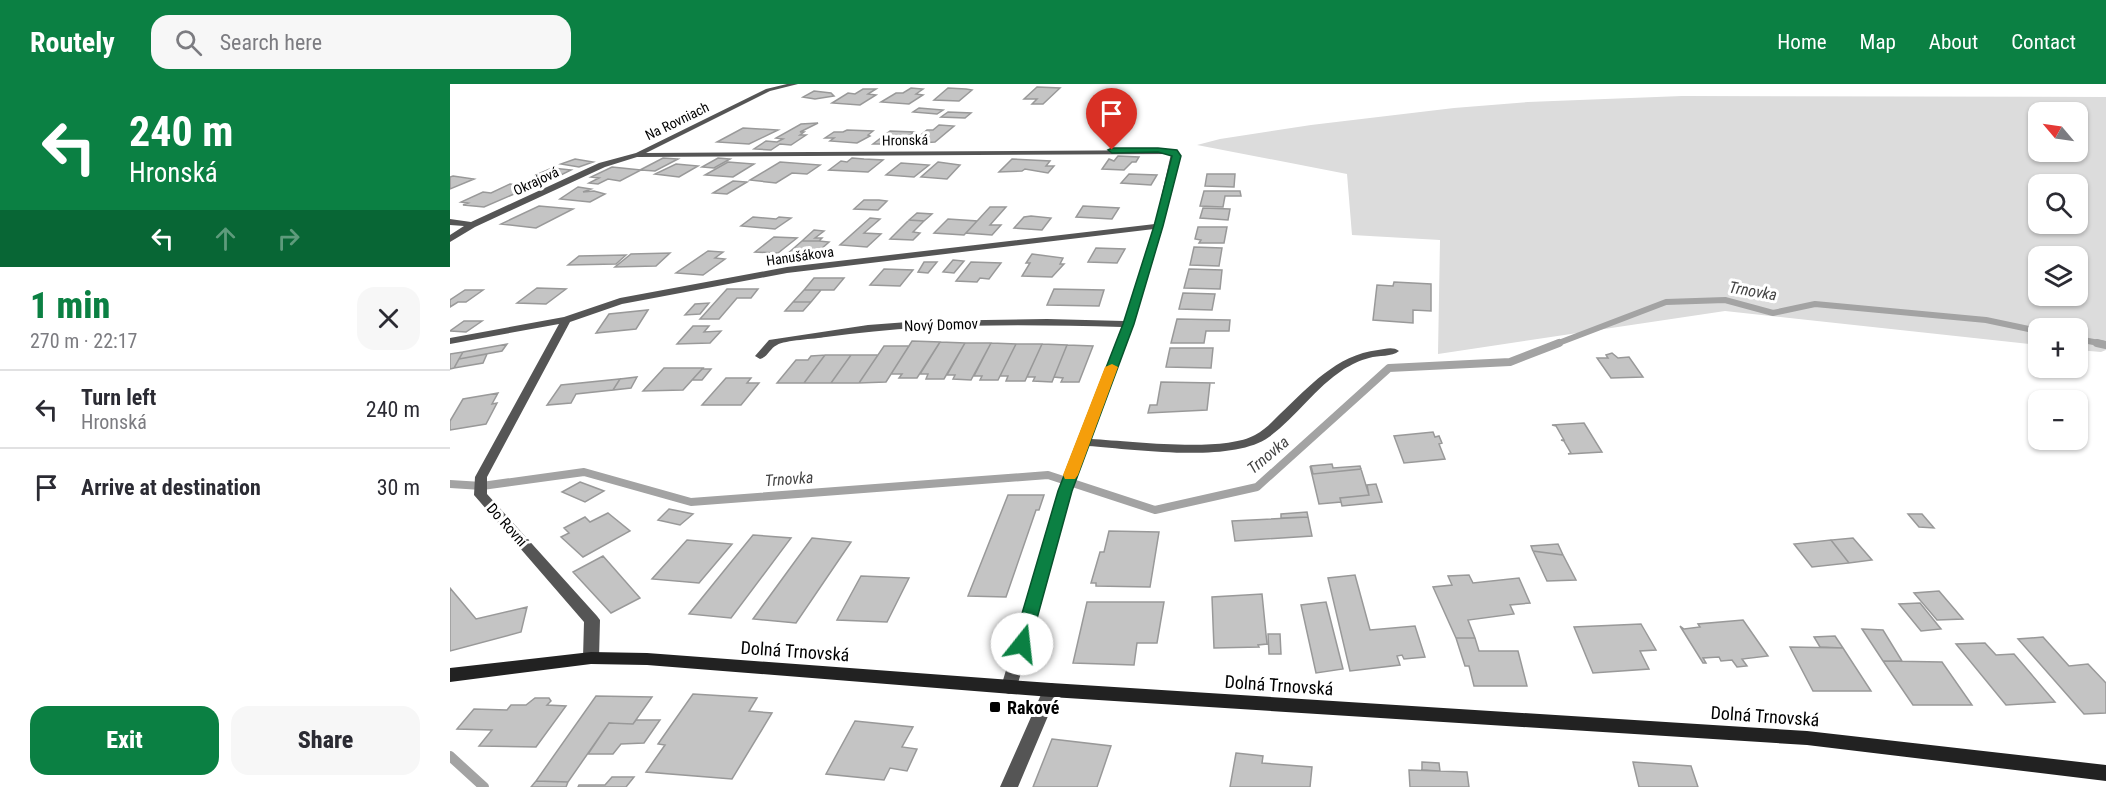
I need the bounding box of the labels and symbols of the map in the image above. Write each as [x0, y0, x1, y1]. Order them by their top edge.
pin [1086, 88, 1137, 150]
street label: Na Rovniach [643, 99, 711, 143]
north arrow [2028, 102, 2088, 162]
street label: Hronská [882, 132, 928, 148]
street label: Okrajová [511, 164, 561, 198]
street label: Hanušákova [765, 243, 835, 269]
water label: Trnovka [1727, 277, 1779, 305]
street label: Nový Domov [904, 315, 979, 335]
water label: Trnovka [1243, 432, 1293, 478]
water label: Trnovka [764, 468, 814, 490]
street label: Do Rovní [483, 500, 532, 551]
position arrow [990, 612, 1054, 676]
street label: Dolná Trnovská [740, 637, 850, 665]
street label: Dolná Trnovská [1224, 671, 1334, 699]
place label: Rakové [1007, 697, 1060, 718]
marker: Rakové [988, 700, 1002, 714]
street label: Dolná Trnovská [1710, 702, 1820, 730]

